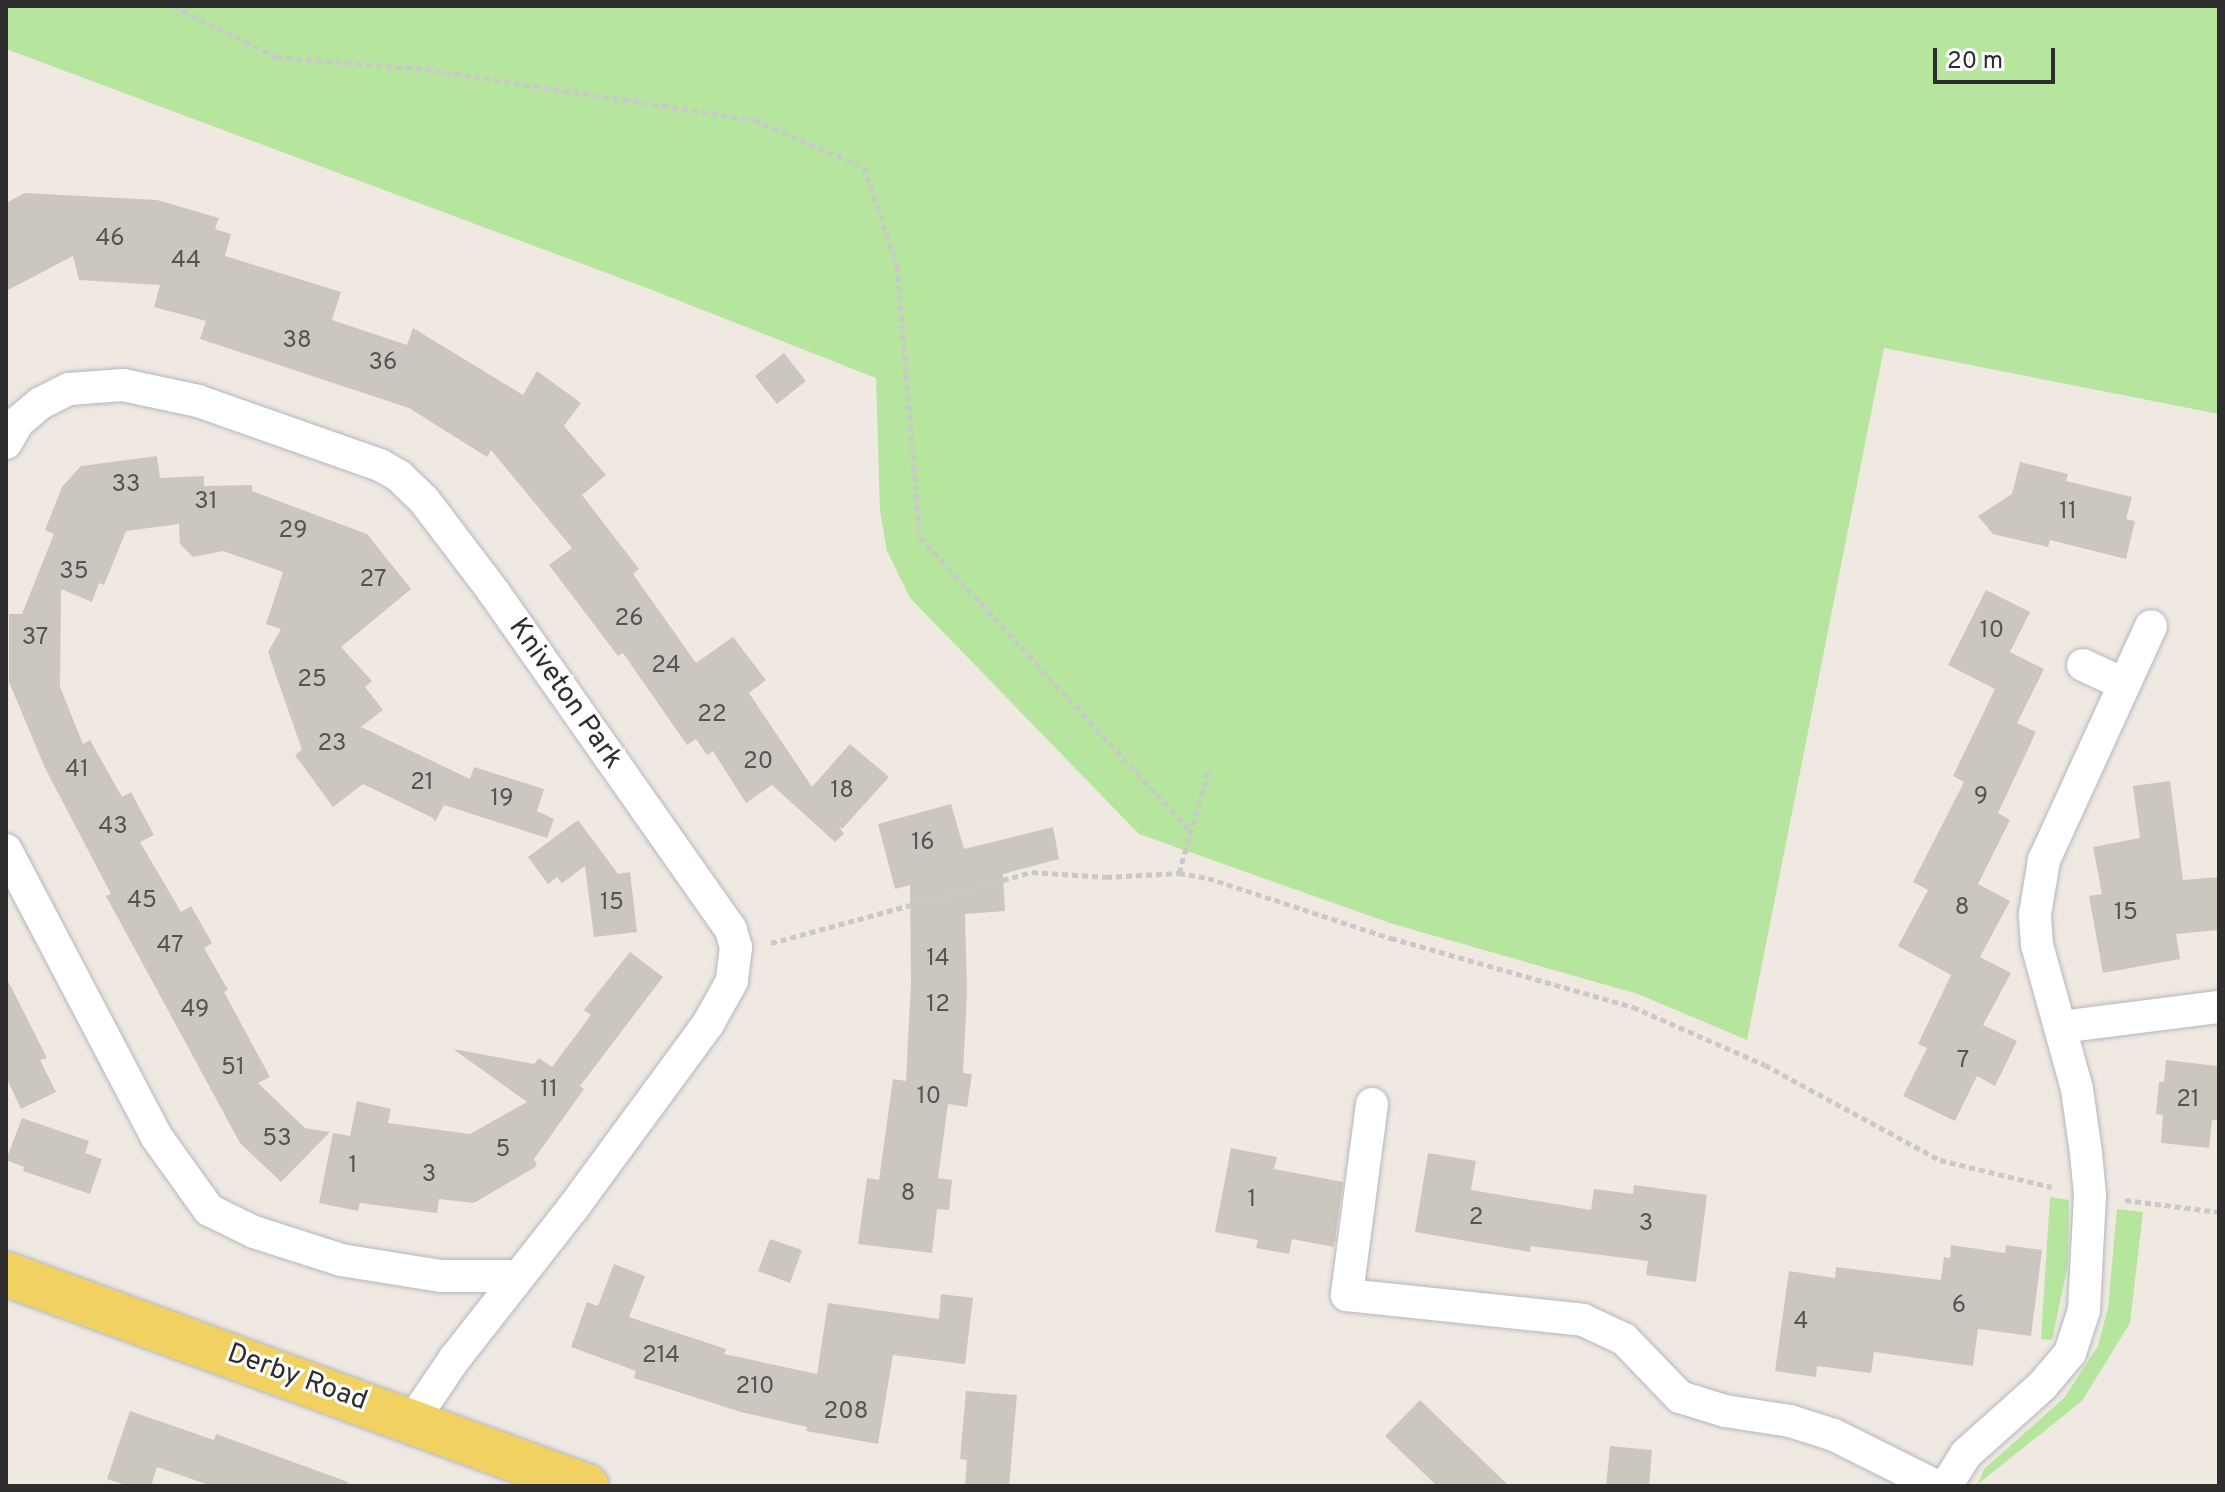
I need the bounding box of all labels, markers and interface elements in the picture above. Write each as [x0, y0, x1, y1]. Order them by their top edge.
scale bar [1937, 32, 2059, 82]
text: 20 m [1947, 47, 2003, 77]
house number: 46 [95, 226, 125, 254]
house number: 44 [171, 248, 201, 276]
house number: 38 [282, 328, 312, 356]
house number: 36 [369, 350, 397, 378]
house number: 33 [112, 472, 140, 500]
house number: 31 [194, 489, 218, 517]
house number: 11 [2059, 499, 2077, 527]
house number: 29 [278, 518, 308, 546]
house number: 35 [59, 559, 89, 587]
house number: 27 [360, 567, 386, 595]
house number: 26 [614, 606, 644, 634]
street label: Kniveton Park [501, 612, 629, 776]
house number: 10 [1980, 618, 2004, 646]
house number: 37 [22, 625, 48, 653]
house number: 24 [651, 653, 681, 681]
house number: 25 [297, 667, 327, 695]
house number: 22 [697, 702, 727, 730]
house number: 23 [317, 731, 347, 759]
house number: 20 [743, 749, 773, 777]
house number: 41 [65, 757, 89, 785]
house number: 21 [410, 770, 434, 798]
house number: 18 [830, 778, 854, 806]
house number: 9 [1974, 784, 1988, 812]
house number: 19 [490, 786, 514, 814]
house number: 43 [98, 814, 128, 842]
house number: 16 [911, 830, 935, 858]
house number: 45 [127, 888, 157, 916]
house number: 15 [600, 890, 624, 918]
house number: 8 [1955, 895, 1969, 923]
house number: 15 [2114, 900, 2138, 928]
house number: 47 [156, 933, 184, 961]
house number: 14 [926, 946, 950, 974]
house number: 12 [926, 992, 950, 1020]
house number: 49 [181, 997, 209, 1025]
house number: 7 [1957, 1048, 1969, 1076]
house number: 51 [221, 1055, 245, 1083]
house number: 11 [540, 1077, 558, 1105]
house number: 10 [917, 1084, 941, 1112]
house number: 21 [2176, 1087, 2200, 1115]
house number: 53 [262, 1126, 292, 1154]
house number: 5 [496, 1137, 510, 1165]
house number: 1 [349, 1153, 357, 1181]
house number: 3 [422, 1162, 436, 1190]
house number: 8 [901, 1181, 915, 1209]
house number: 1 [1248, 1187, 1256, 1215]
house number: 2 [1469, 1205, 1483, 1233]
house number: 3 [1639, 1211, 1653, 1239]
house number: 6 [1952, 1293, 1966, 1321]
house number: 4 [1794, 1309, 1808, 1337]
street label: Derby Road [222, 1337, 372, 1419]
house number: 214 [642, 1343, 680, 1371]
house number: 210 [735, 1374, 775, 1402]
house number: 208 [824, 1399, 868, 1427]

